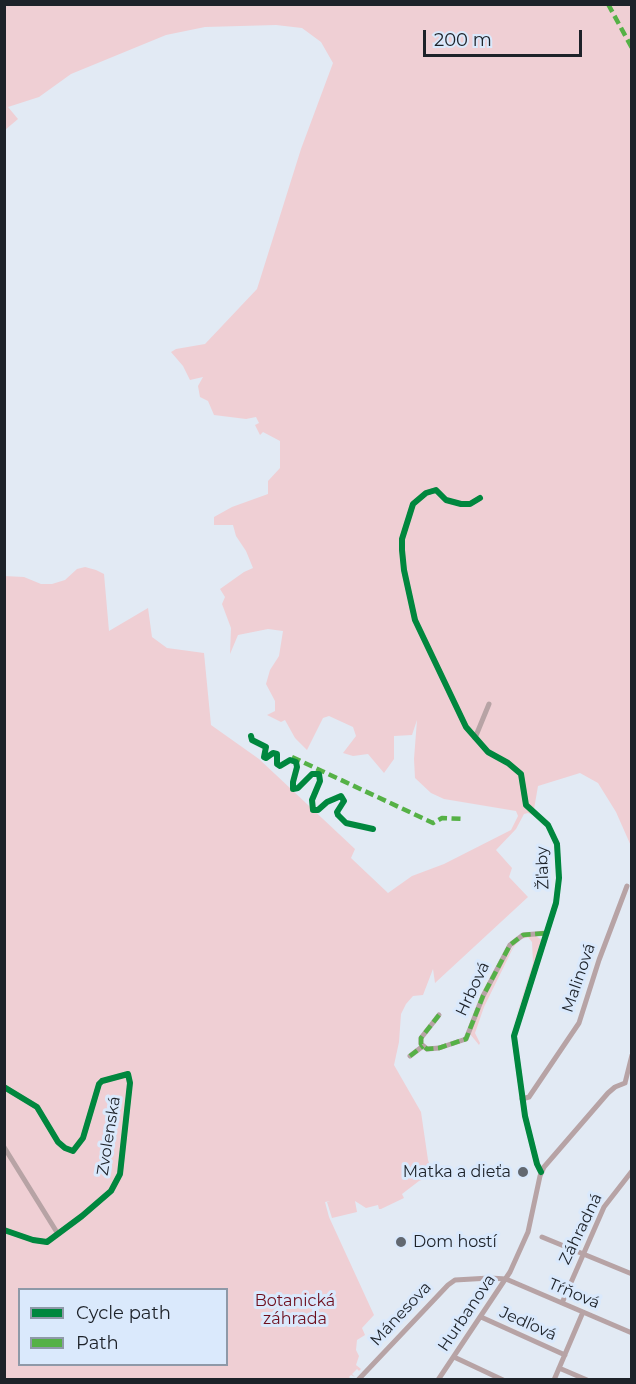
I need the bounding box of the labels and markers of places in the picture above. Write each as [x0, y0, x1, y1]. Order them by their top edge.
place label: Matka a dieťa [403, 1162, 511, 1182]
marker: Matka a dieťa [516, 1165, 530, 1179]
place label: Dom hostí [413, 1232, 497, 1252]
marker: Dom hostí [394, 1235, 408, 1249]

